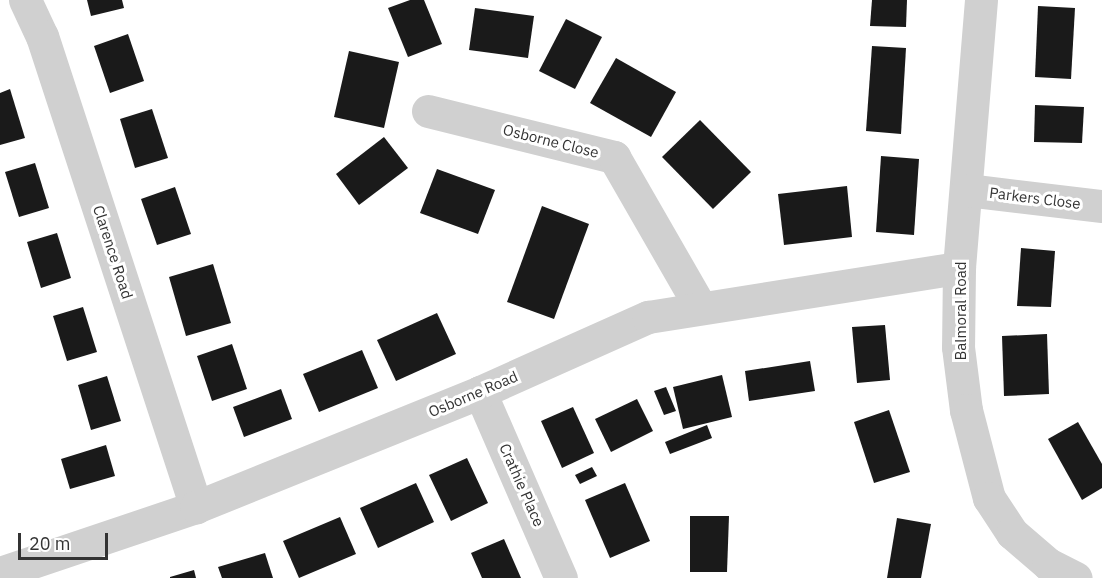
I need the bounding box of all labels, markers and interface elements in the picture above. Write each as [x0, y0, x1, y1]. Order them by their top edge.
street label: Osborne Close [501, 120, 601, 162]
street label: Parkers Close [988, 183, 1082, 213]
street label: Clarence Road [89, 203, 137, 301]
street label: Balmoral Road [952, 262, 970, 360]
street label: Osborne Road [426, 367, 520, 421]
street label: Crathie Place [496, 441, 548, 529]
scale bar [21, 521, 111, 559]
text: 20 m [29, 532, 71, 555]

